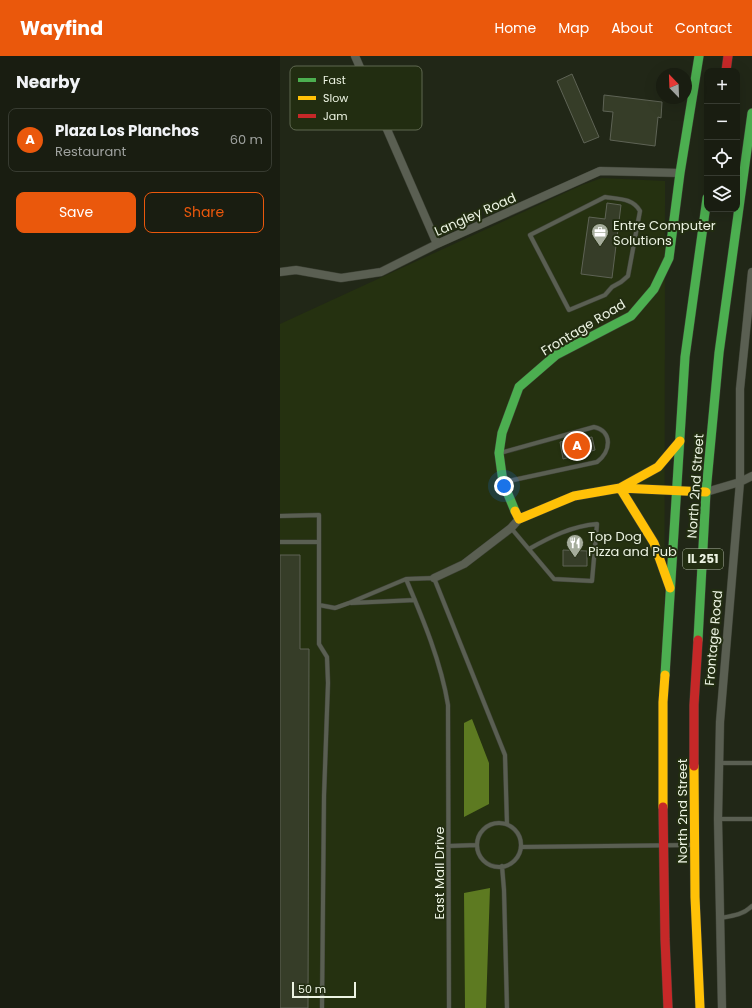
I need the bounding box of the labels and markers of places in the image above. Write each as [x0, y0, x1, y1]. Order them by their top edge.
place label: Entre Computer Solutions [613, 216, 716, 250]
office icon: Entre Computer Solutions [590, 222, 610, 247]
pin: A [564, 431, 590, 461]
place label: Top Dog Pizza and Pub [588, 527, 677, 561]
restaurant icon: Top Dog Pizza and Pub [565, 533, 585, 558]

